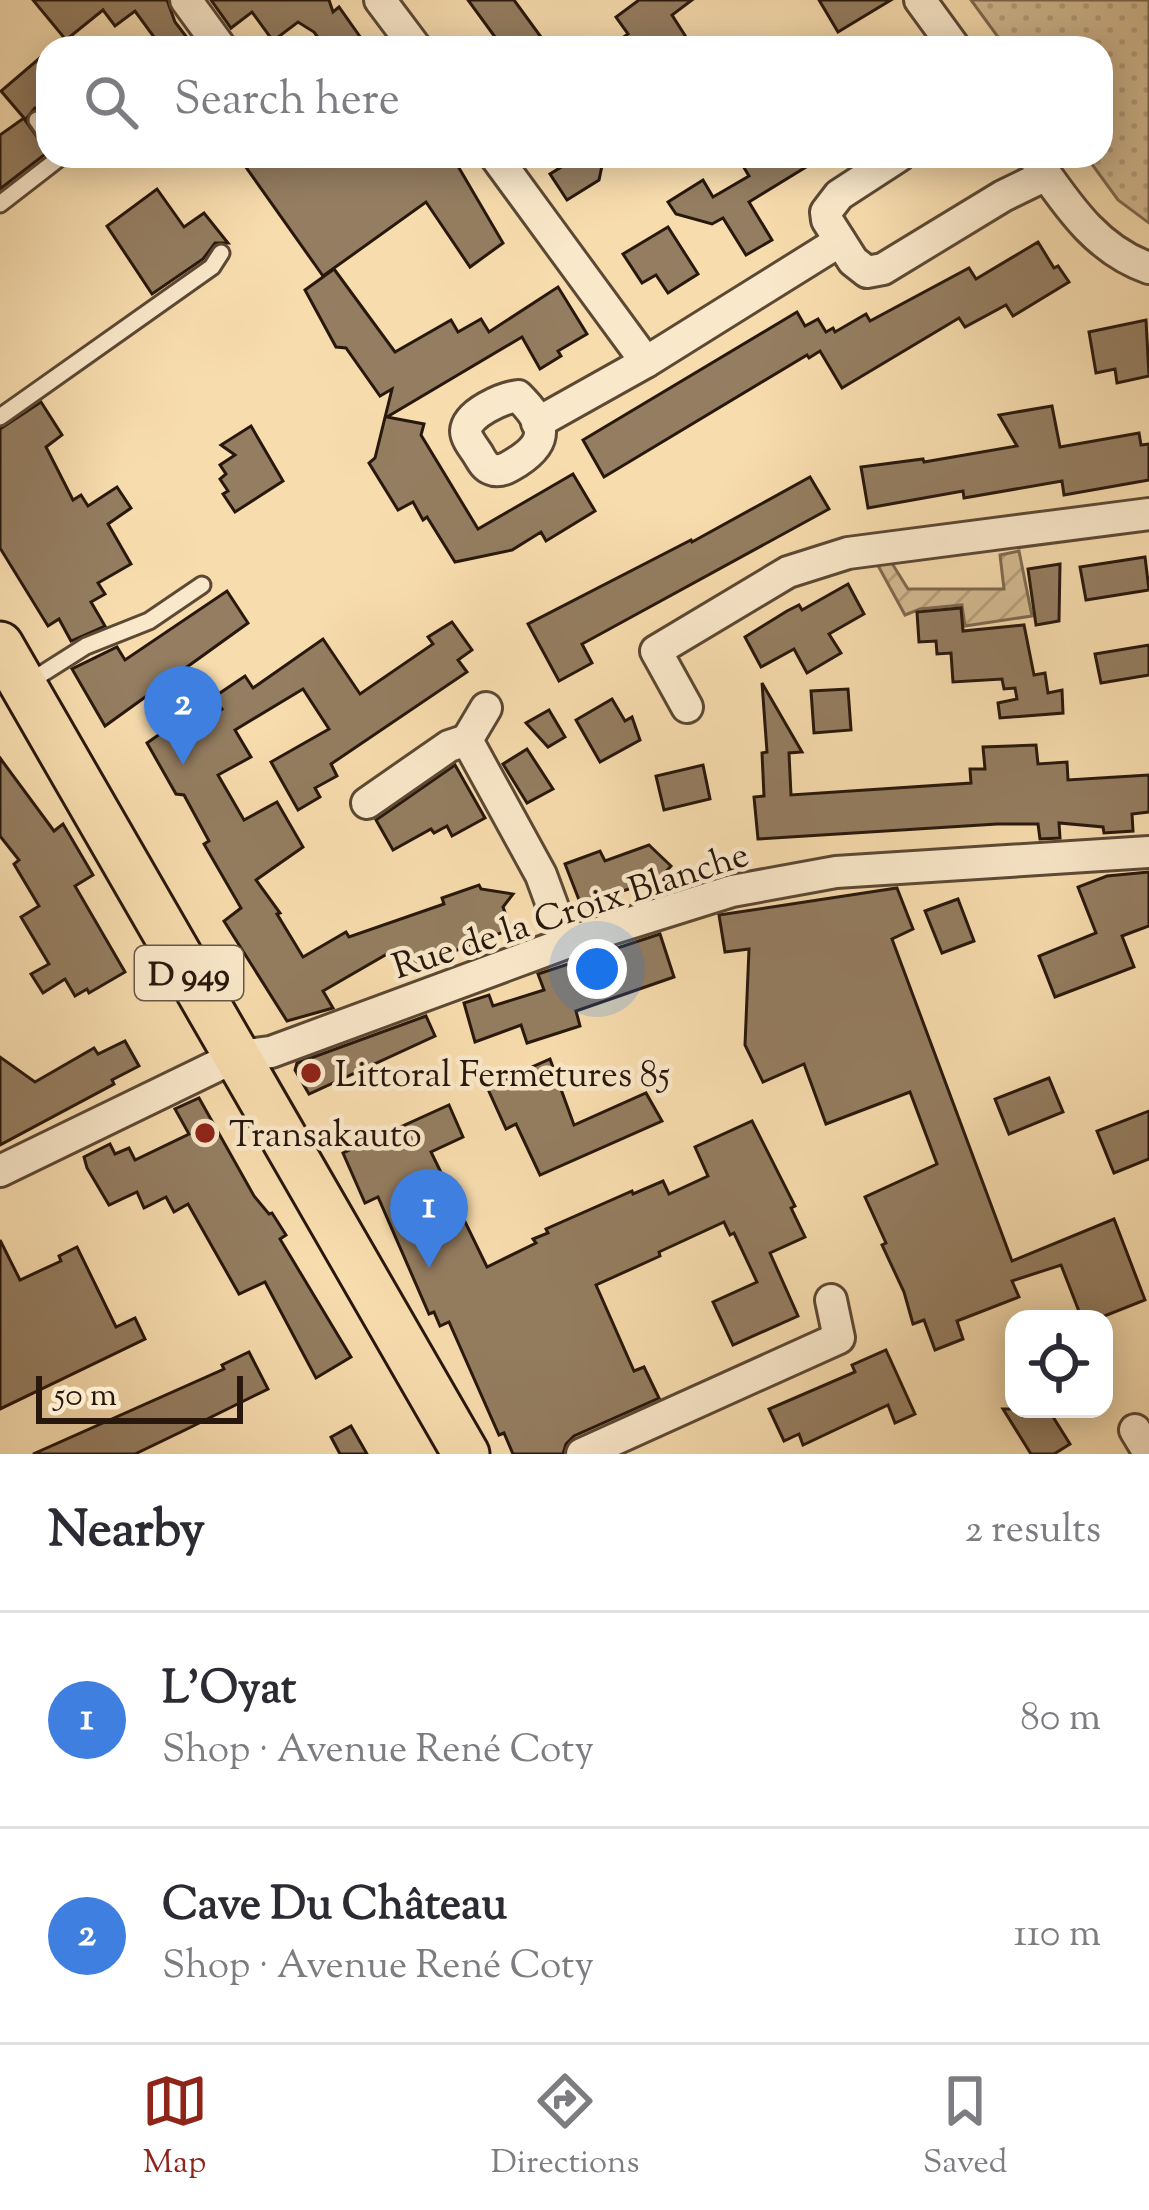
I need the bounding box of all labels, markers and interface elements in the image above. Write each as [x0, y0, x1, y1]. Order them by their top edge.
search box [36, 36, 1113, 168]
icon: search [78, 69, 144, 135]
text: Search here [174, 70, 400, 135]
pin: 2 [144, 666, 222, 765]
street label: Rue de la Croix Blanche [386, 831, 756, 995]
your location [567, 939, 627, 999]
road number: D 949 [135, 946, 243, 1000]
place label: Littoral Fermetures 85 [335, 1051, 670, 1103]
marker: Littoral Fermetures 85 [298, 1060, 324, 1086]
place label: Transakauto [229, 1111, 422, 1163]
marker: Transakauto [192, 1120, 218, 1146]
pin: 1 [390, 1169, 468, 1268]
map controls [1005, 1310, 1113, 1418]
button: locate [1005, 1310, 1113, 1418]
scale bar [36, 1370, 243, 1423]
text: 50 m [54, 1373, 117, 1421]
text: Nearby [48, 1496, 205, 1569]
text: 2 results [965, 1504, 1101, 1560]
text: L'Oyat [162, 1659, 296, 1724]
text: 1 [80, 1692, 94, 1748]
text: 80 m [1020, 1692, 1101, 1748]
text: Shop · Avenue René Coty [162, 1724, 594, 1780]
text: Cave Du Château [162, 1875, 507, 1940]
text: 2 [78, 1908, 96, 1964]
text: 110 m [1014, 1908, 1101, 1964]
text: Shop · Avenue René Coty [162, 1940, 594, 1996]
tab: Map [142, 2068, 208, 2188]
tab: Directions [491, 2068, 640, 2188]
tab: Saved [923, 2068, 1007, 2188]

